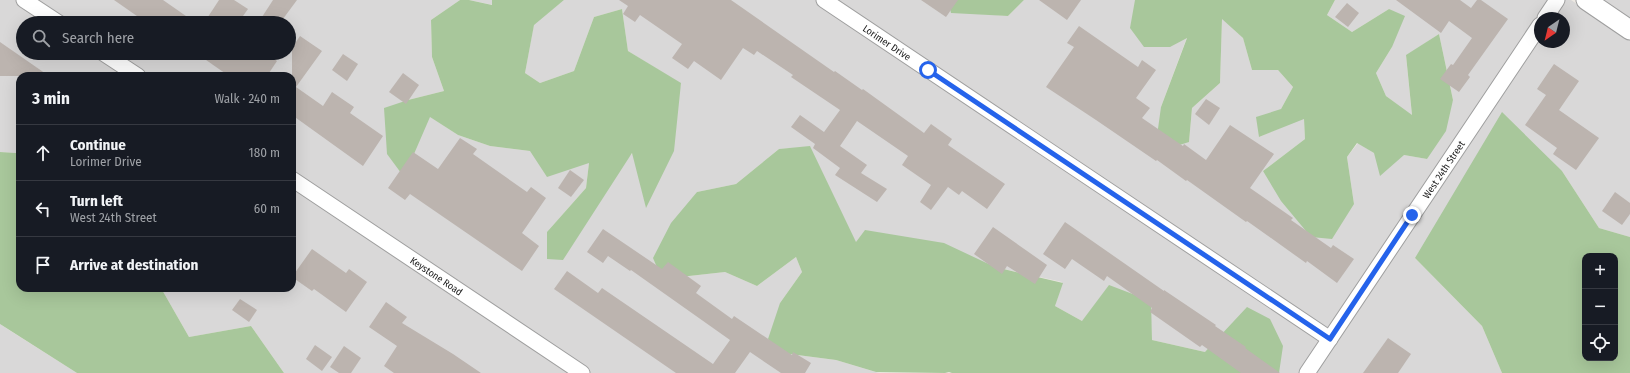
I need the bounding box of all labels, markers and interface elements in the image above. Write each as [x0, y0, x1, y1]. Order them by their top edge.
north arrow [1534, 12, 1570, 48]
search box [16, 16, 296, 60]
street label: Lorimer Drive [860, 23, 913, 64]
icon: search [30, 27, 52, 49]
text: Search here [62, 29, 134, 47]
route start [919, 61, 937, 79]
text: 3 min [32, 88, 70, 109]
text: Walk · 240 m [214, 91, 280, 106]
text: Continue [70, 136, 126, 154]
street label: West 24th Street [1421, 138, 1468, 201]
icon: ahead [32, 142, 54, 164]
text: 180 m [249, 145, 280, 160]
text: Lorimer Drive [70, 154, 142, 169]
text: Turn left [70, 192, 123, 210]
icon: left [32, 198, 54, 220]
text: 60 m [254, 201, 280, 216]
route end [1403, 206, 1421, 224]
text: West 24th Street [70, 210, 157, 225]
map controls [1582, 253, 1618, 361]
button: + [1582, 253, 1618, 289]
icon: arrive [32, 254, 54, 276]
street label: Keystone Road [408, 255, 465, 298]
text: Arrive at destination [70, 256, 198, 274]
button: − [1582, 289, 1618, 325]
button: locate [1582, 325, 1618, 361]

